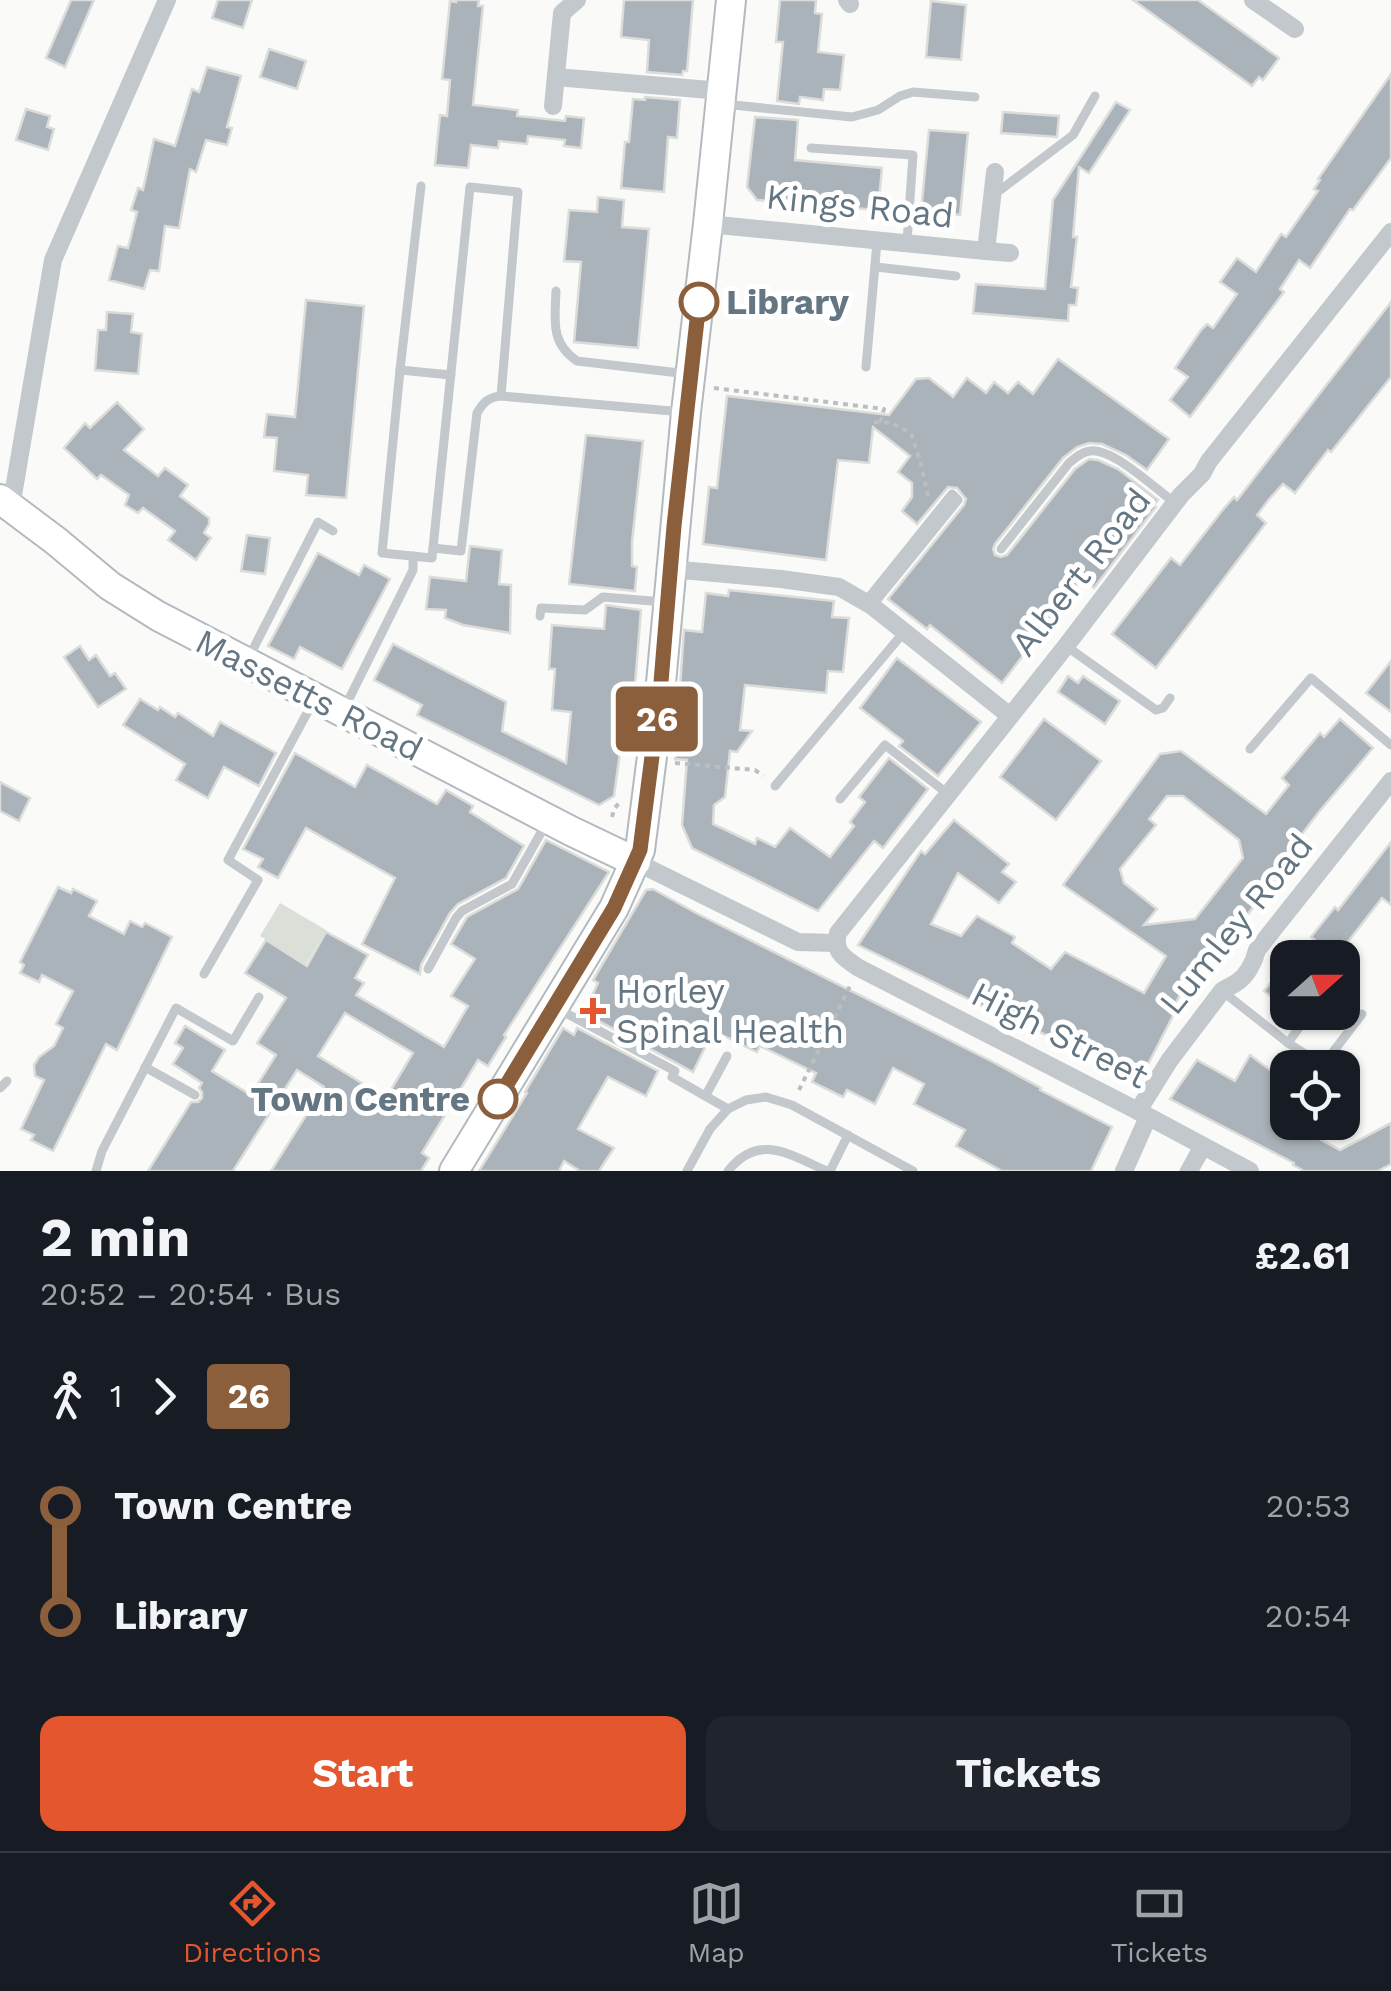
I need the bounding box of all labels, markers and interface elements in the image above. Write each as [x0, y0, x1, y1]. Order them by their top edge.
street label: Kings Road [764, 175, 956, 237]
place label: Library [726, 281, 849, 323]
marker: Library [680, 283, 718, 321]
street label: Albert Road [1003, 480, 1159, 664]
street label: Massetts Road [189, 620, 429, 770]
line badge: 26 [612, 686, 702, 752]
text: 26 [636, 698, 678, 740]
street label: Lumley Road [1150, 825, 1322, 1023]
north arrow [1270, 940, 1360, 1030]
map controls [1270, 940, 1360, 1140]
place label: Horley Spinal Health [616, 970, 844, 1052]
street label: High Street [965, 973, 1156, 1098]
marker: Horley Spinal Health [580, 998, 606, 1024]
button: locate [1270, 1050, 1360, 1140]
place label: Town Centre [251, 1078, 470, 1120]
marker: Town Centre [479, 1080, 517, 1118]
text: 2 min [40, 1205, 190, 1269]
text: £2.61 [1255, 1234, 1351, 1278]
text: 20:52 – 20:54 · Bus [40, 1275, 341, 1313]
icon: walk [40, 1369, 95, 1424]
icon: forward [137, 1369, 192, 1424]
text: 26 [227, 1375, 270, 1417]
text: 1 [110, 1377, 122, 1415]
text: Town Centre [114, 1484, 352, 1528]
text: 20:53 [1266, 1487, 1351, 1525]
text: Library [114, 1594, 248, 1638]
text: 20:54 [1265, 1597, 1351, 1635]
button: Start [40, 1716, 686, 1831]
button: Tickets [706, 1716, 1351, 1831]
tab: Directions [183, 1876, 321, 1969]
tab: Map [688, 1876, 745, 1969]
tab: Tickets [1111, 1876, 1208, 1969]

